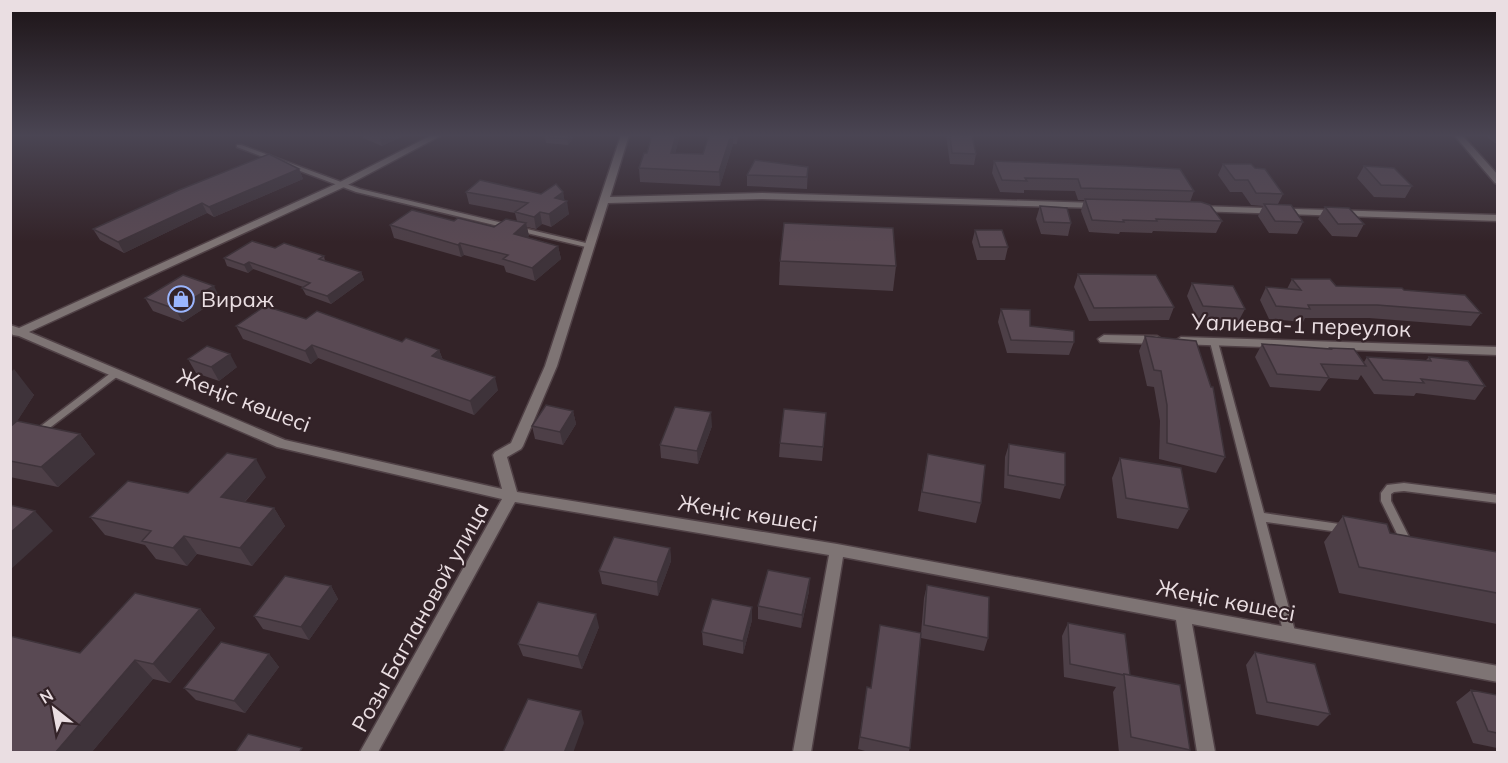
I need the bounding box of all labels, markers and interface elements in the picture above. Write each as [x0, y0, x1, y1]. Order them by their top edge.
shop icon: Вираж [166, 284, 196, 314]
place label: Вираж [201, 285, 274, 313]
street label: Уалиева-1 переулок [1190, 307, 1411, 343]
street label: Жеңіс көшесі [173, 362, 315, 438]
street label: Жеңіс көшесі [676, 488, 820, 538]
street label: Розы Баглановой улица [345, 497, 495, 737]
street label: Жеңіс көшесі [1154, 573, 1298, 627]
north arrow [24, 679, 84, 739]
text: N [36, 684, 57, 708]

